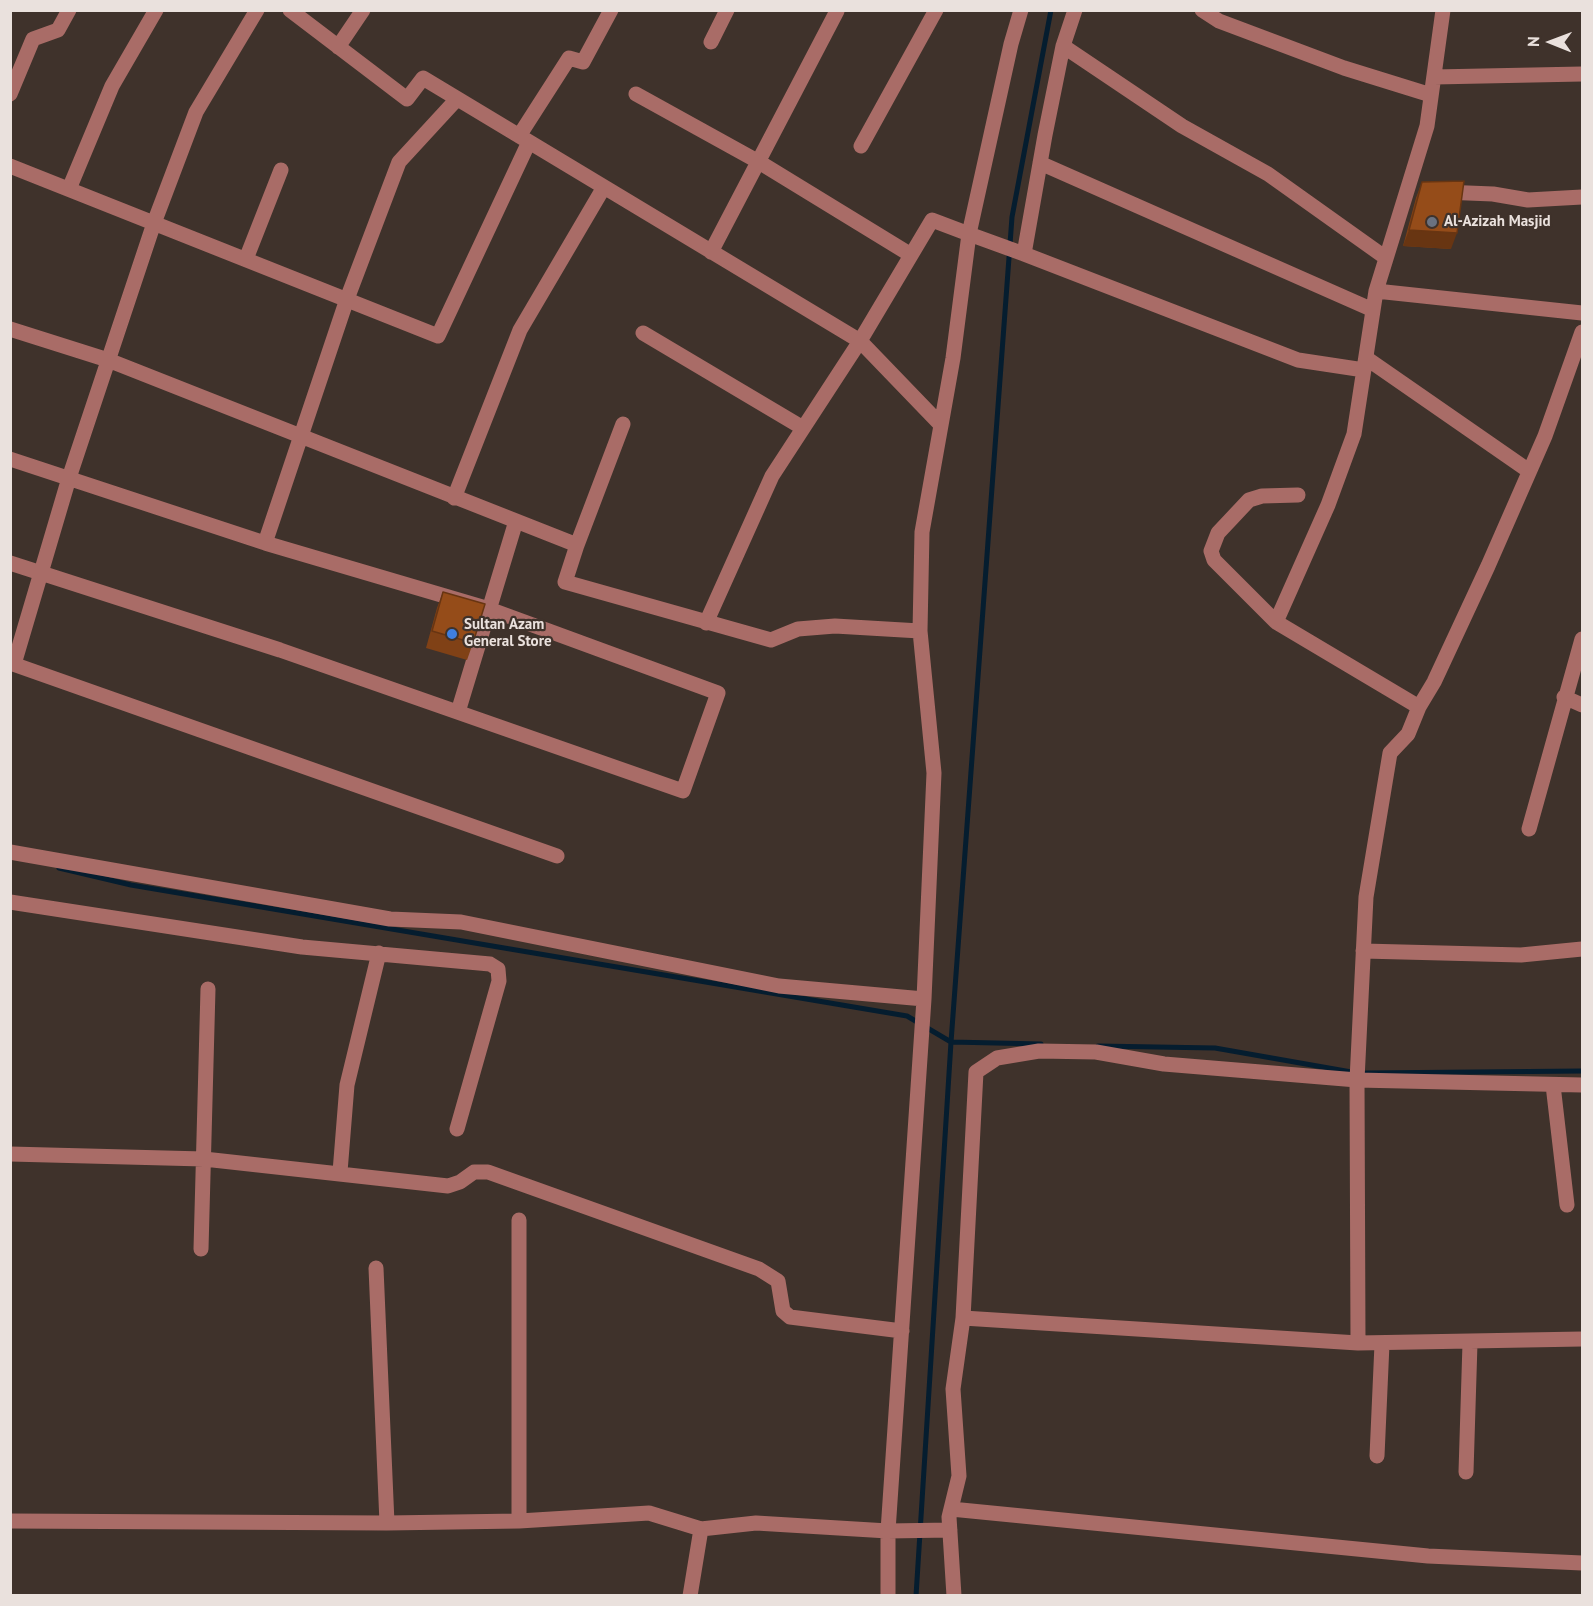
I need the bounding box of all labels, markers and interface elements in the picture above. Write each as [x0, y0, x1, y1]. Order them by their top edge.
north arrow [1521, 12, 1581, 72]
text: N [1523, 36, 1543, 47]
place label: Al-Azizah Masjid [1444, 213, 1551, 231]
marker: Al-Azizah Masjid [1425, 215, 1439, 229]
place label: Sultan Azam General Store [464, 616, 552, 651]
marker: Sultan Azam General Store [445, 627, 459, 641]

